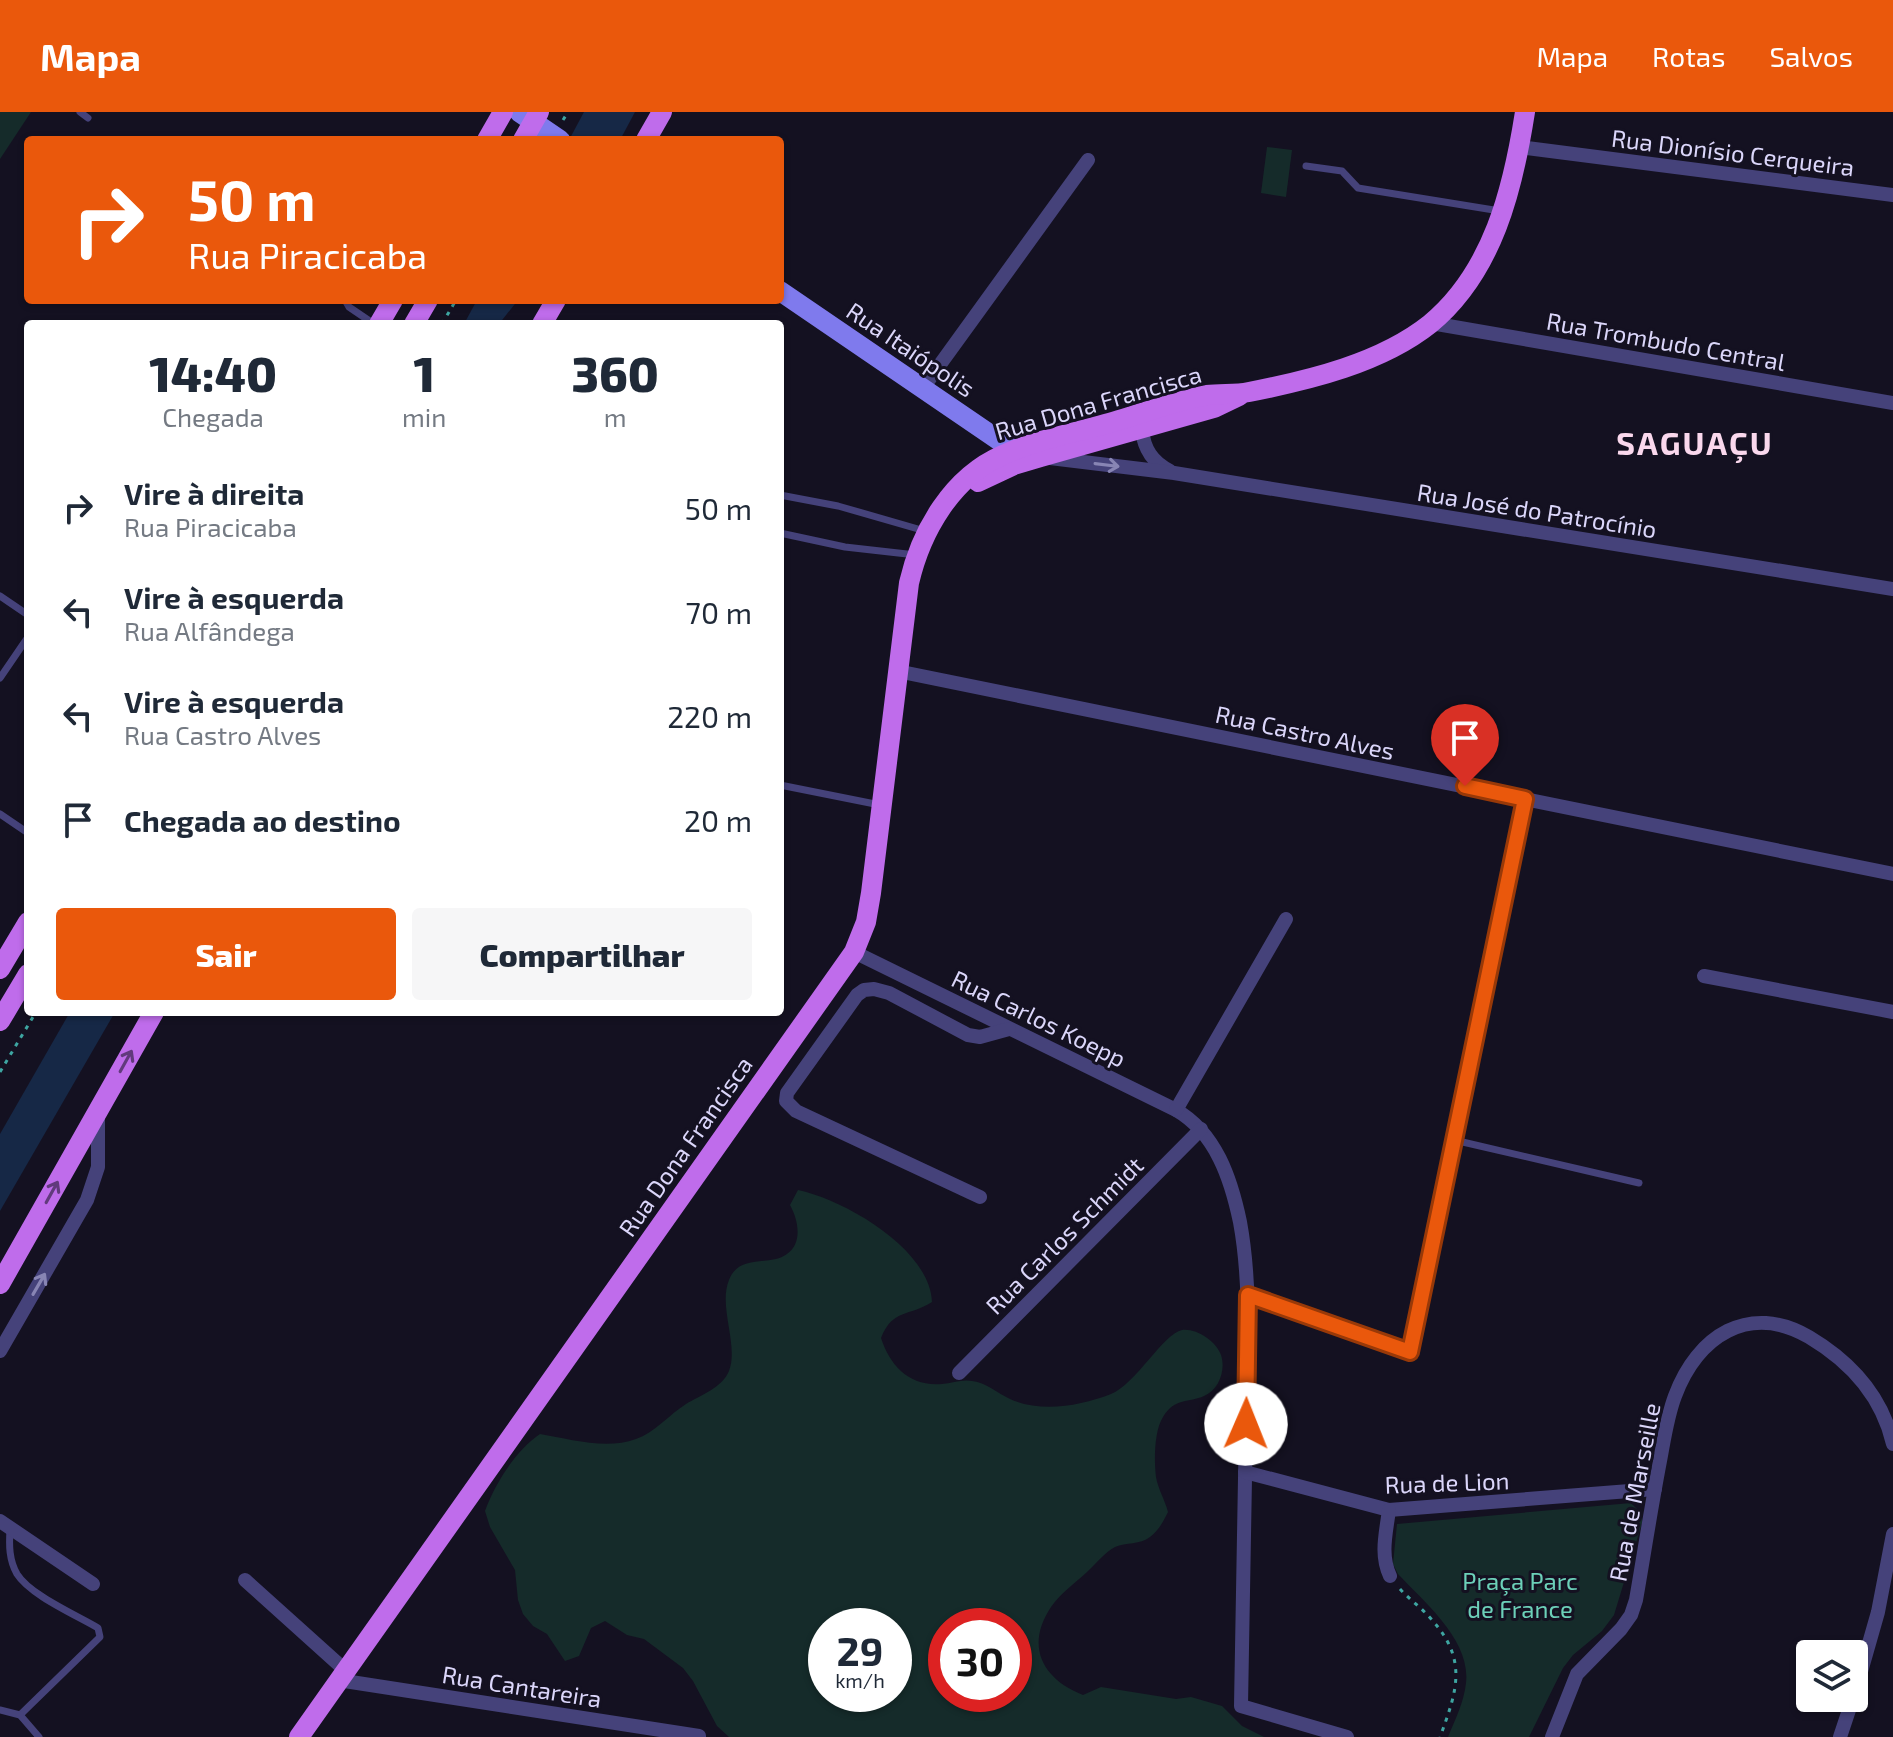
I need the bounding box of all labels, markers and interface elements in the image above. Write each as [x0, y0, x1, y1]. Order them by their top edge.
text: Mapa [40, 33, 141, 79]
text: Mapa [1537, 39, 1608, 73]
text: Rotas [1652, 39, 1725, 73]
text: Salvos [1769, 39, 1853, 73]
street label: Rua Dionísio Cerqueira [1610, 123, 1856, 181]
text: 50 m [188, 165, 316, 232]
icon: right [56, 168, 160, 272]
text: Rua Piracicaba [188, 233, 427, 276]
street label: Rua Itaiópolis [842, 296, 980, 402]
street label: Rua Trombudo Central [1544, 306, 1788, 376]
text: 14:40 [149, 344, 277, 402]
text: 1 [413, 344, 435, 402]
text: 360 [572, 344, 659, 402]
street label: Rua Dona Francisca [992, 359, 1204, 445]
text: Chegada [162, 401, 264, 432]
text: min [402, 401, 446, 432]
text: m [604, 401, 627, 432]
district label: SAGUAÇU [1616, 423, 1774, 464]
one-way arrow [1094, 458, 1120, 473]
text: Vire à direita [124, 475, 304, 511]
street label: Rua José do Patrocínio [1415, 477, 1659, 543]
icon: right [56, 486, 100, 530]
text: 50 m [685, 490, 752, 526]
text: Rua Piracicaba [124, 511, 297, 542]
text: Vire à esquerda [124, 579, 344, 615]
icon: left [56, 590, 100, 634]
text: 70 m [686, 594, 752, 630]
text: Rua Alfândega [124, 615, 295, 646]
text: Vire à esquerda [124, 683, 344, 719]
icon: left [56, 694, 100, 738]
text: 220 m [667, 698, 752, 734]
street label: Rua Castro Alves [1213, 699, 1397, 765]
pin [1431, 704, 1499, 786]
icon: arrive [1443, 716, 1487, 760]
text: Rua Castro Alves [124, 719, 321, 750]
icon: arrive [56, 798, 100, 842]
text: Chegada ao destino [124, 802, 401, 838]
text: 20 m [684, 802, 752, 838]
button: Sair [56, 908, 396, 1000]
button: Compartilhar [412, 908, 752, 1000]
street label: Rua Carlos Koepp [947, 963, 1131, 1073]
one-way arrow [119, 1050, 134, 1074]
street label: Rua Dona Francisca [612, 1050, 758, 1242]
street label: Rua Carlos Schmidt [979, 1150, 1149, 1320]
one-way arrow [44, 1181, 60, 1204]
one-way arrow [32, 1272, 47, 1296]
position arrow [1204, 1382, 1288, 1466]
street label: Rua de Marseille [1602, 1400, 1666, 1584]
street label: Rua de Lion [1384, 1465, 1510, 1499]
park label: Praça Parc de France [1462, 1566, 1578, 1623]
speed limit sign: 30 [928, 1608, 1032, 1712]
text: 29 [837, 1626, 883, 1674]
map controls [1796, 1640, 1868, 1712]
button: layers [1796, 1640, 1868, 1712]
street label: Rua Cantareira [440, 1659, 604, 1713]
text: km/h [835, 1668, 885, 1692]

